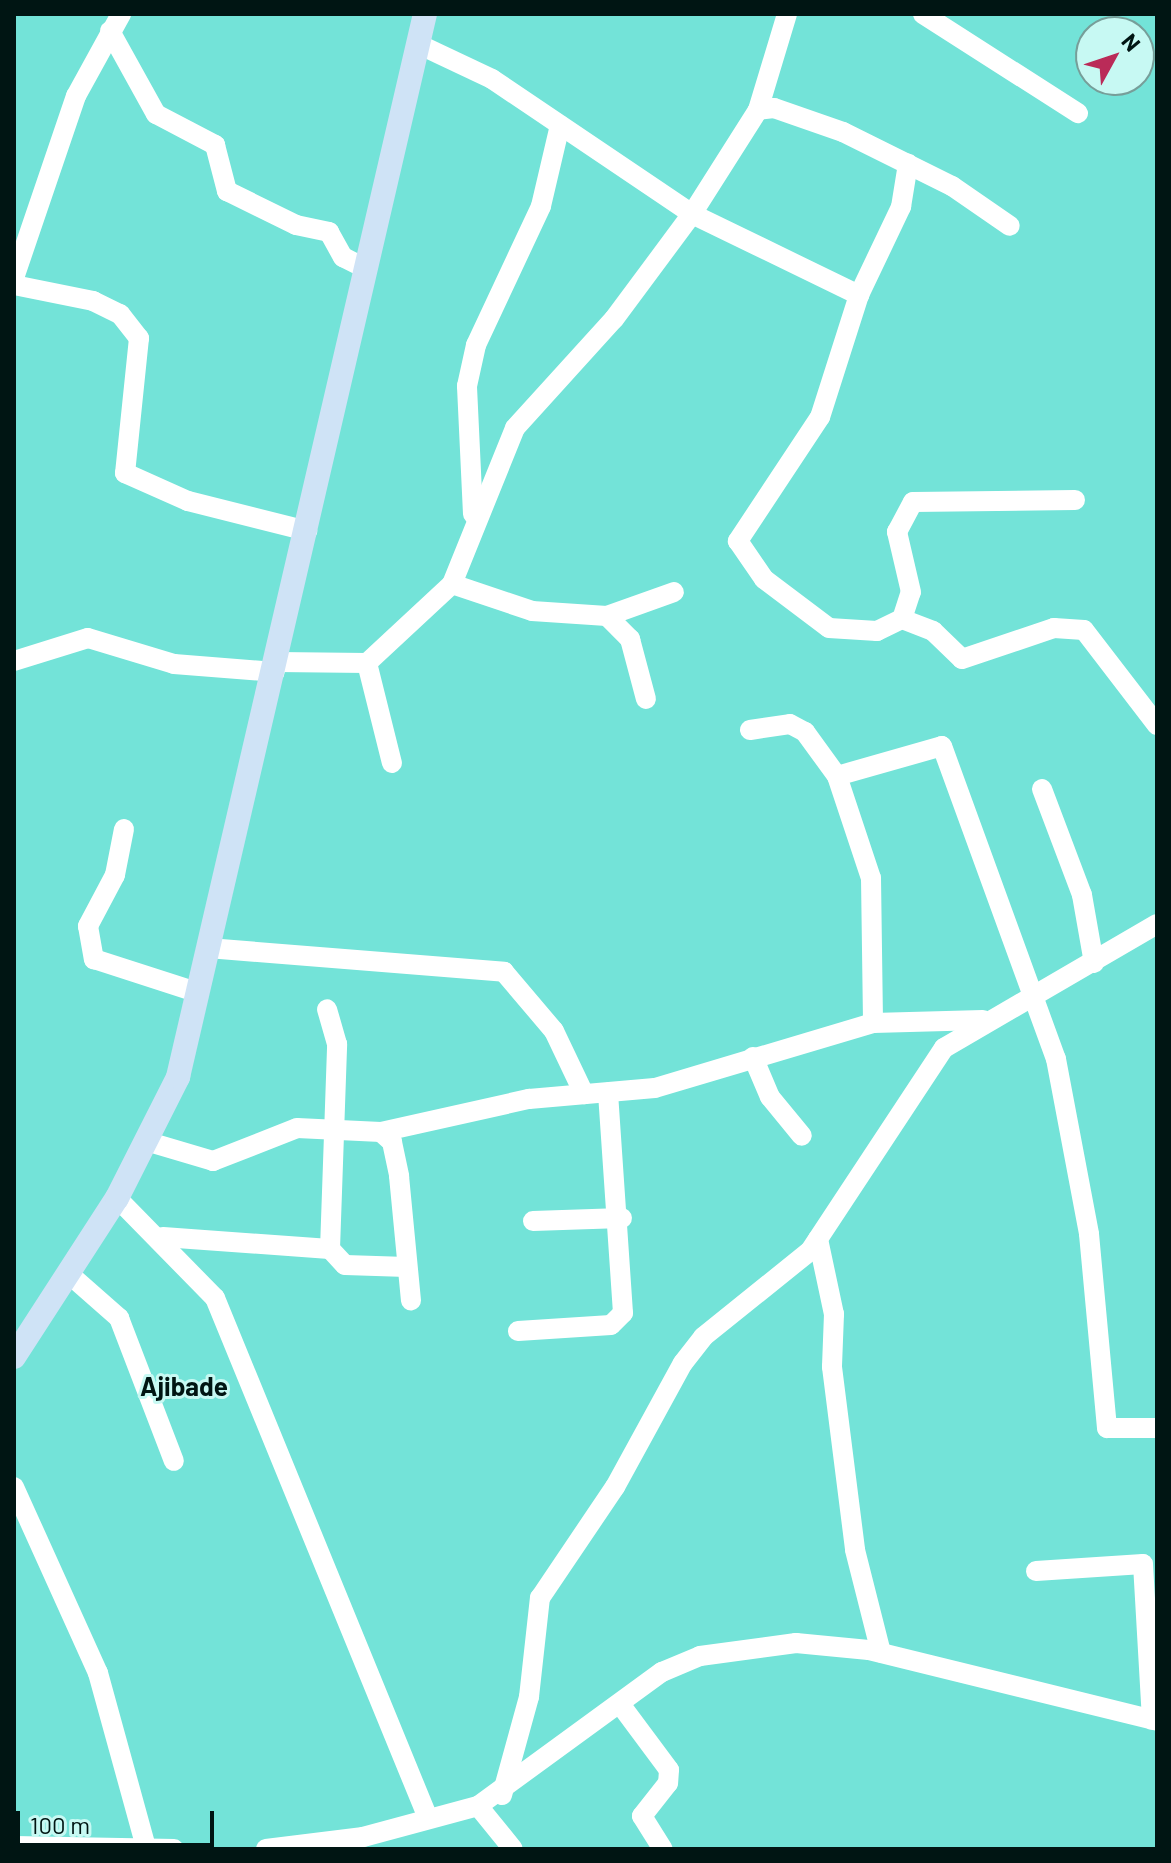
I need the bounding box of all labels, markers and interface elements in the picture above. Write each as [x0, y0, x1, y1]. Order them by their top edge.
north arrow [1075, 16, 1155, 96]
text: N [1117, 28, 1147, 56]
district label: Ajibade [140, 1370, 228, 1402]
scale bar [20, 1795, 218, 1845]
text: 100 m [30, 1810, 90, 1839]

